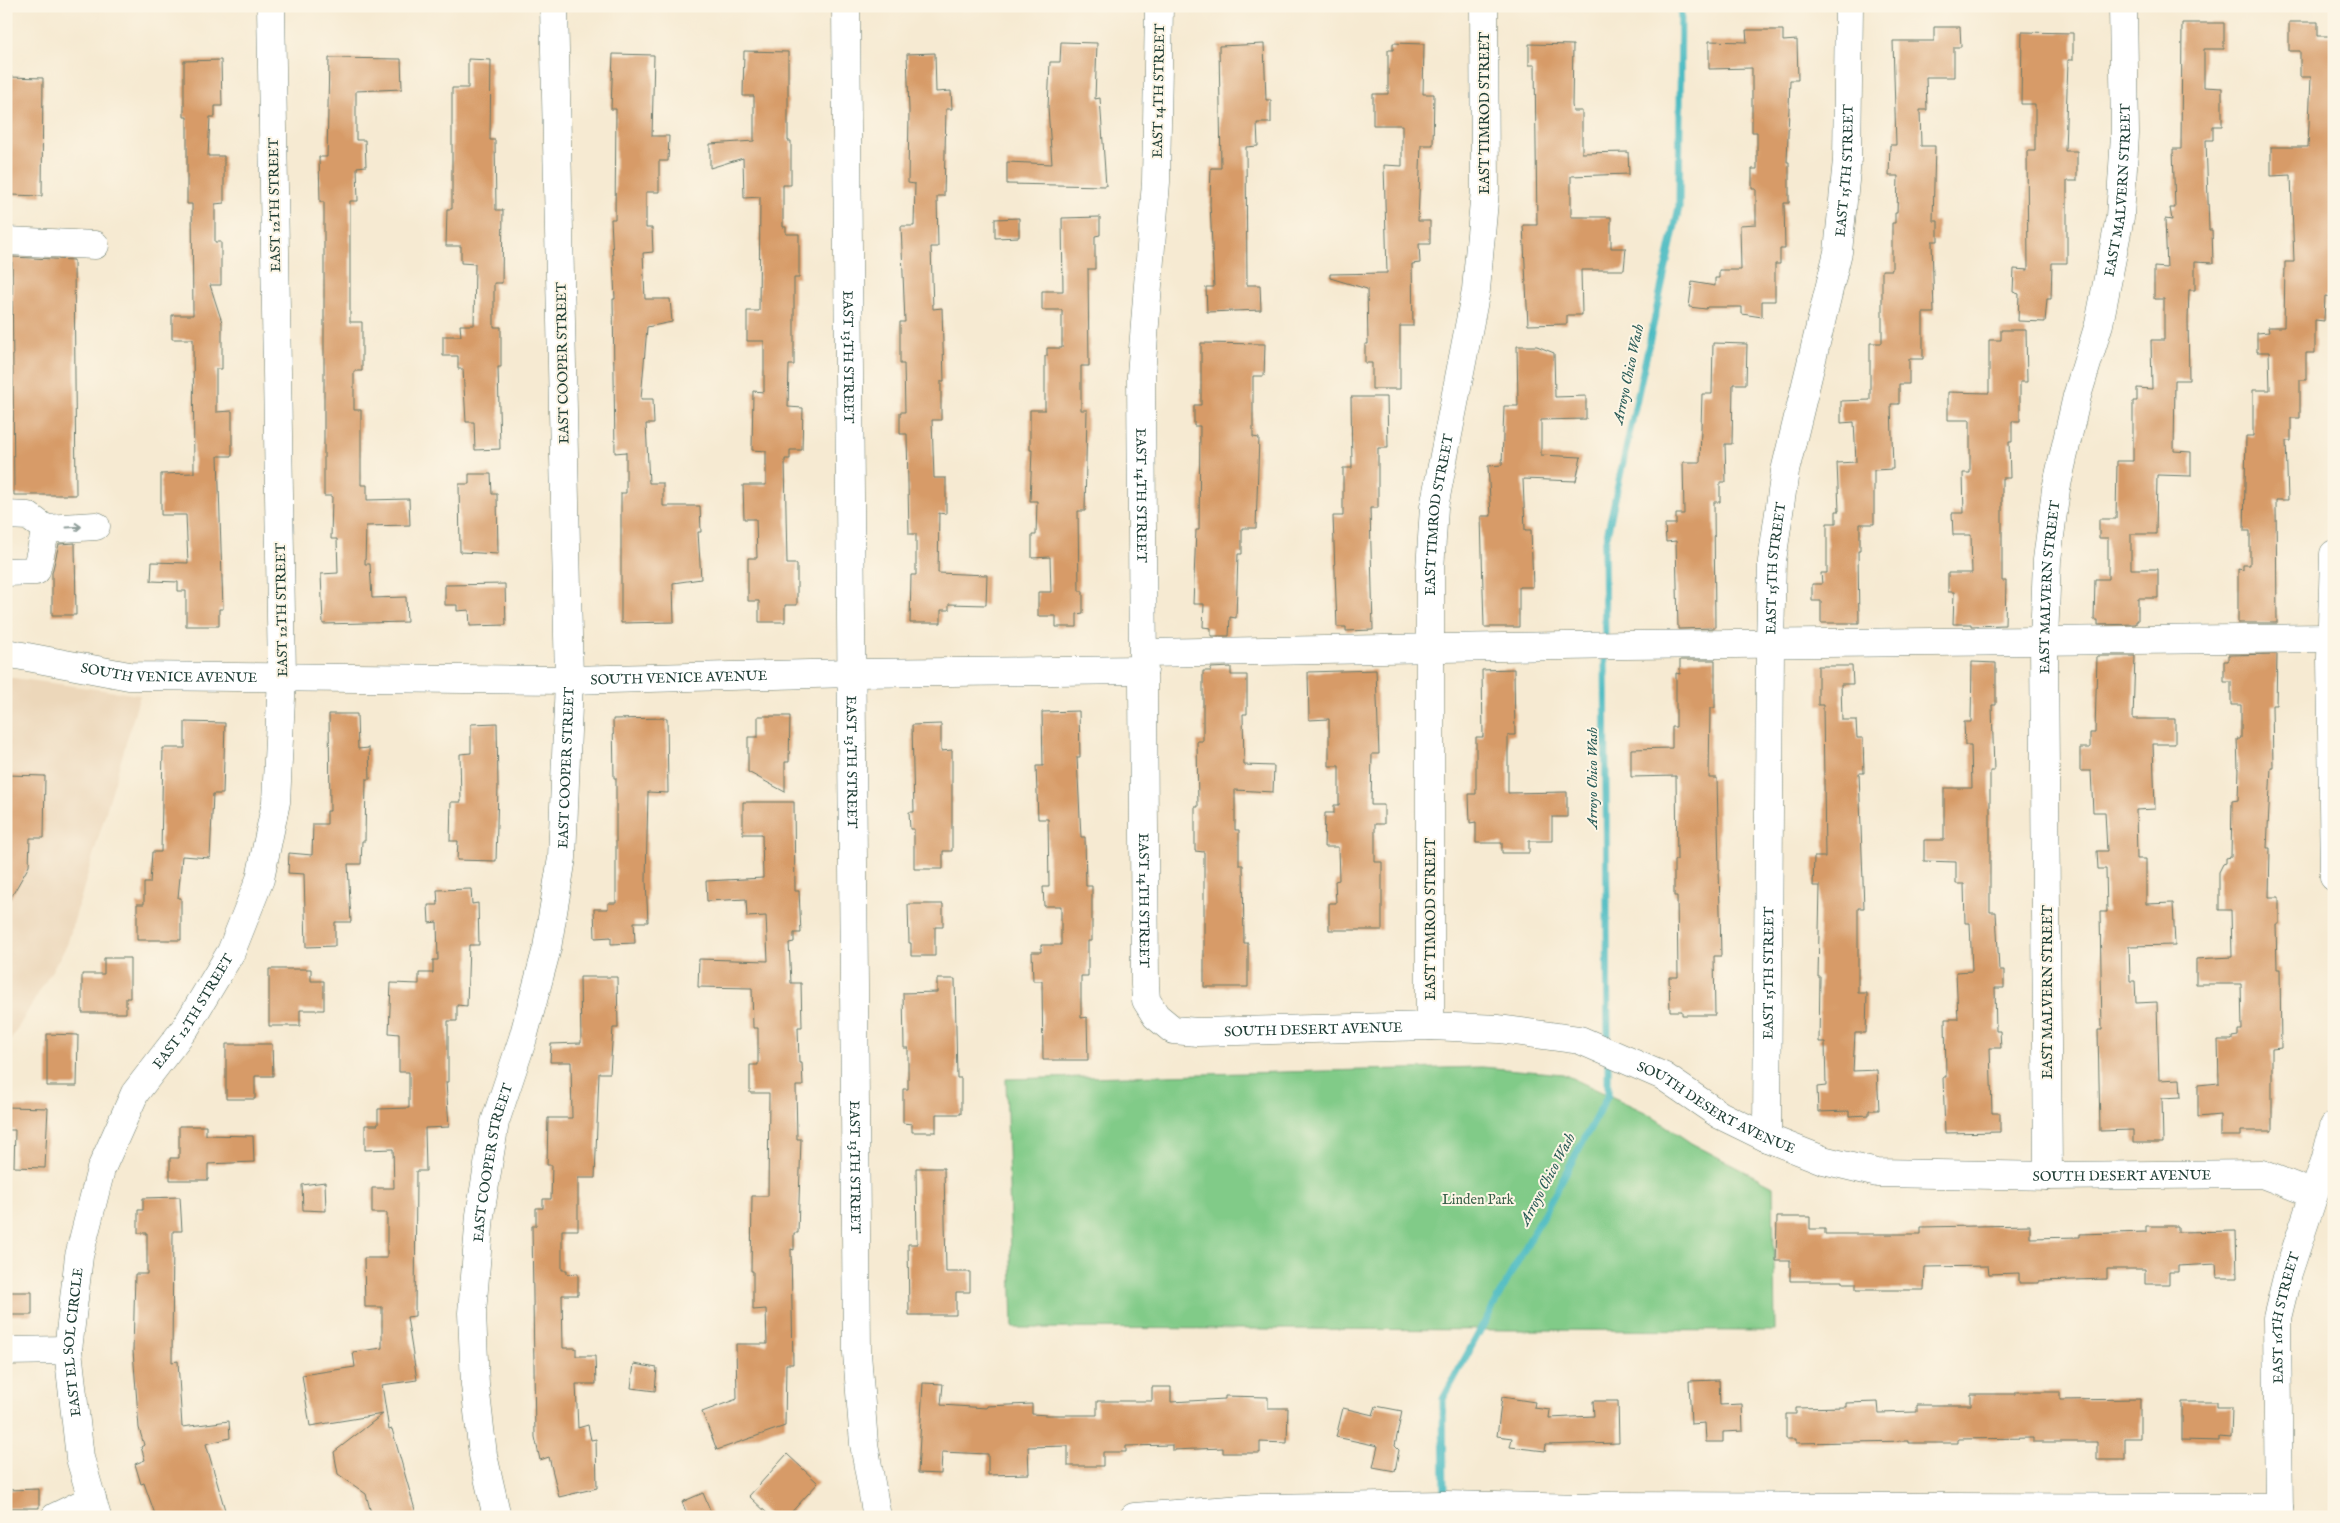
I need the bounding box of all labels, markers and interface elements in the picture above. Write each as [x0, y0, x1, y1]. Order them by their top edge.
street label: EAST 14TH STREET [1149, 23, 1169, 158]
street label: EAST TIMROD STREET [1476, 31, 1494, 194]
street label: EAST MALVERN STREET [2101, 102, 2135, 278]
street label: EAST 15TH STREET [1832, 103, 1858, 238]
street label: EAST 12TH STREET [265, 137, 285, 272]
street label: EAST COOPER STREET [553, 281, 573, 444]
street label: EAST 13TH STREET [838, 290, 857, 424]
water label: Arroyo Chico Wash [1608, 322, 1648, 428]
street label: EAST 14TH STREET [1131, 428, 1150, 564]
street label: EAST TIMROD STREET [1422, 432, 1458, 595]
street label: EAST MALVERN STREET [2036, 499, 2065, 674]
street label: EAST 15TH STREET [1762, 500, 1790, 635]
one-way arrow [66, 523, 82, 532]
street label: EAST 12TH STREET [272, 542, 292, 677]
street label: SOUTH VENICE AVENUE [79, 659, 258, 687]
street label: SOUTH VENICE AVENUE [590, 667, 768, 689]
street label: EAST COOPER STREET [554, 686, 579, 849]
street label: EAST 13TH STREET [842, 695, 861, 829]
water label: Arroyo Chico Wash [1583, 727, 1602, 831]
street label: EAST 14TH STREET [1134, 833, 1153, 969]
street label: EAST TIMROD STREET [1422, 837, 1440, 1000]
street label: EAST MALVERN STREET [2039, 904, 2057, 1079]
street label: EAST 15TH STREET [1760, 906, 1778, 1039]
street label: EAST 12TH STREET [149, 950, 238, 1073]
street label: SOUTH DESERT AVENUE [1224, 1019, 1403, 1041]
street label: SOUTH DESERT AVENUE [1634, 1058, 1798, 1158]
street label: EAST COOPER STREET [470, 1081, 517, 1243]
street label: EAST 13TH STREET [845, 1100, 864, 1234]
water label: Arroyo Chico Wash [1514, 1129, 1580, 1230]
street label: SOUTH DESERT AVENUE [2032, 1166, 2212, 1186]
park label: Linden Park [1442, 1191, 1515, 1209]
street label: EAST 16TH STREET [2268, 1249, 2304, 1384]
street label: EAST EL SOL CIRCLE [60, 1266, 88, 1418]

